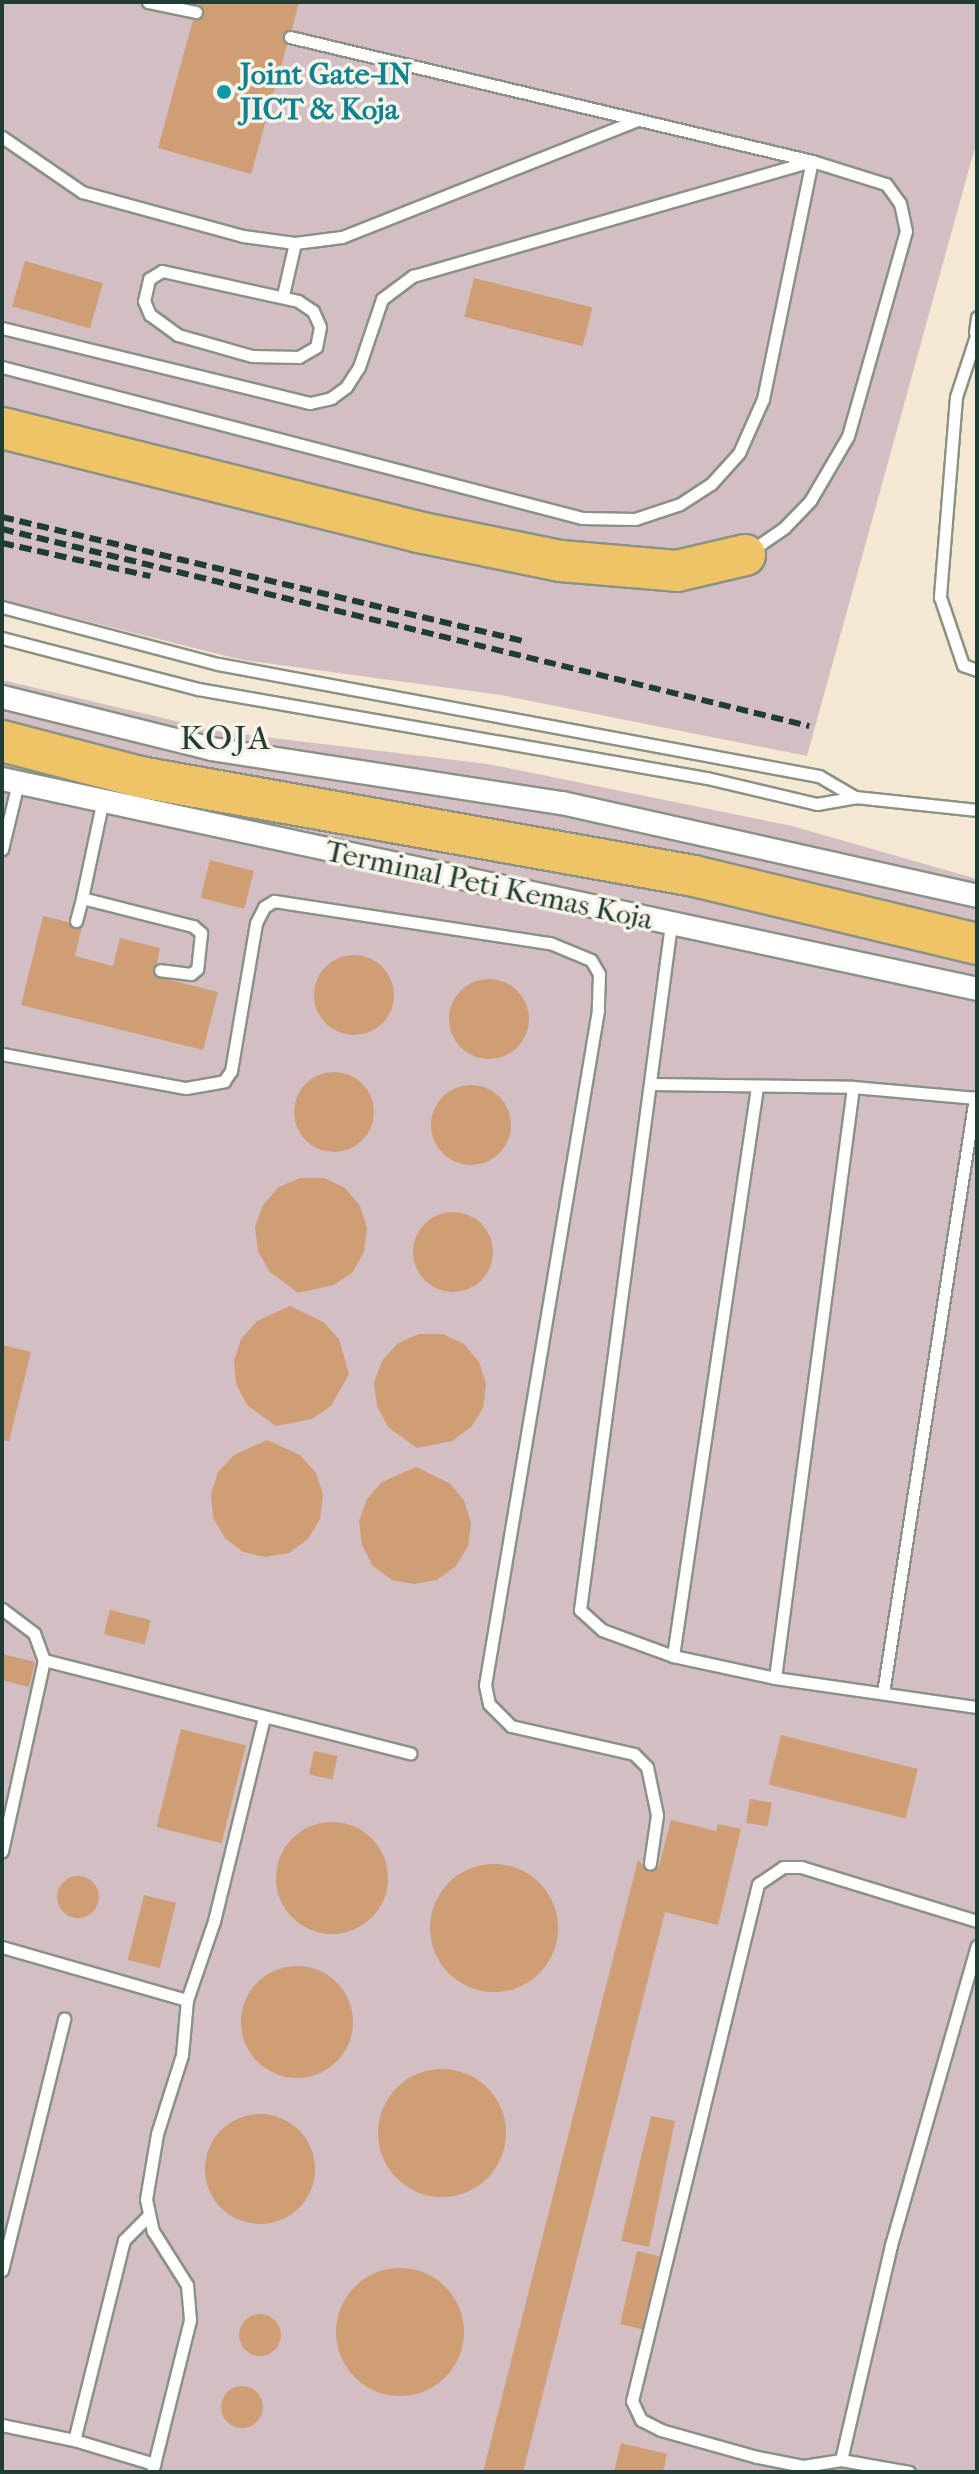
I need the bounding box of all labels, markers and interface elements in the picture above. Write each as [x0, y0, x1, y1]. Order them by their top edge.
place label: Joint Gate-IN JICT & Koja [240, 57, 412, 128]
marker: Joint Gate-IN JICT & Koja [215, 83, 233, 101]
district label: KOJA [180, 719, 272, 759]
street label: Terminal Peti Kemas Koja [322, 834, 656, 938]

